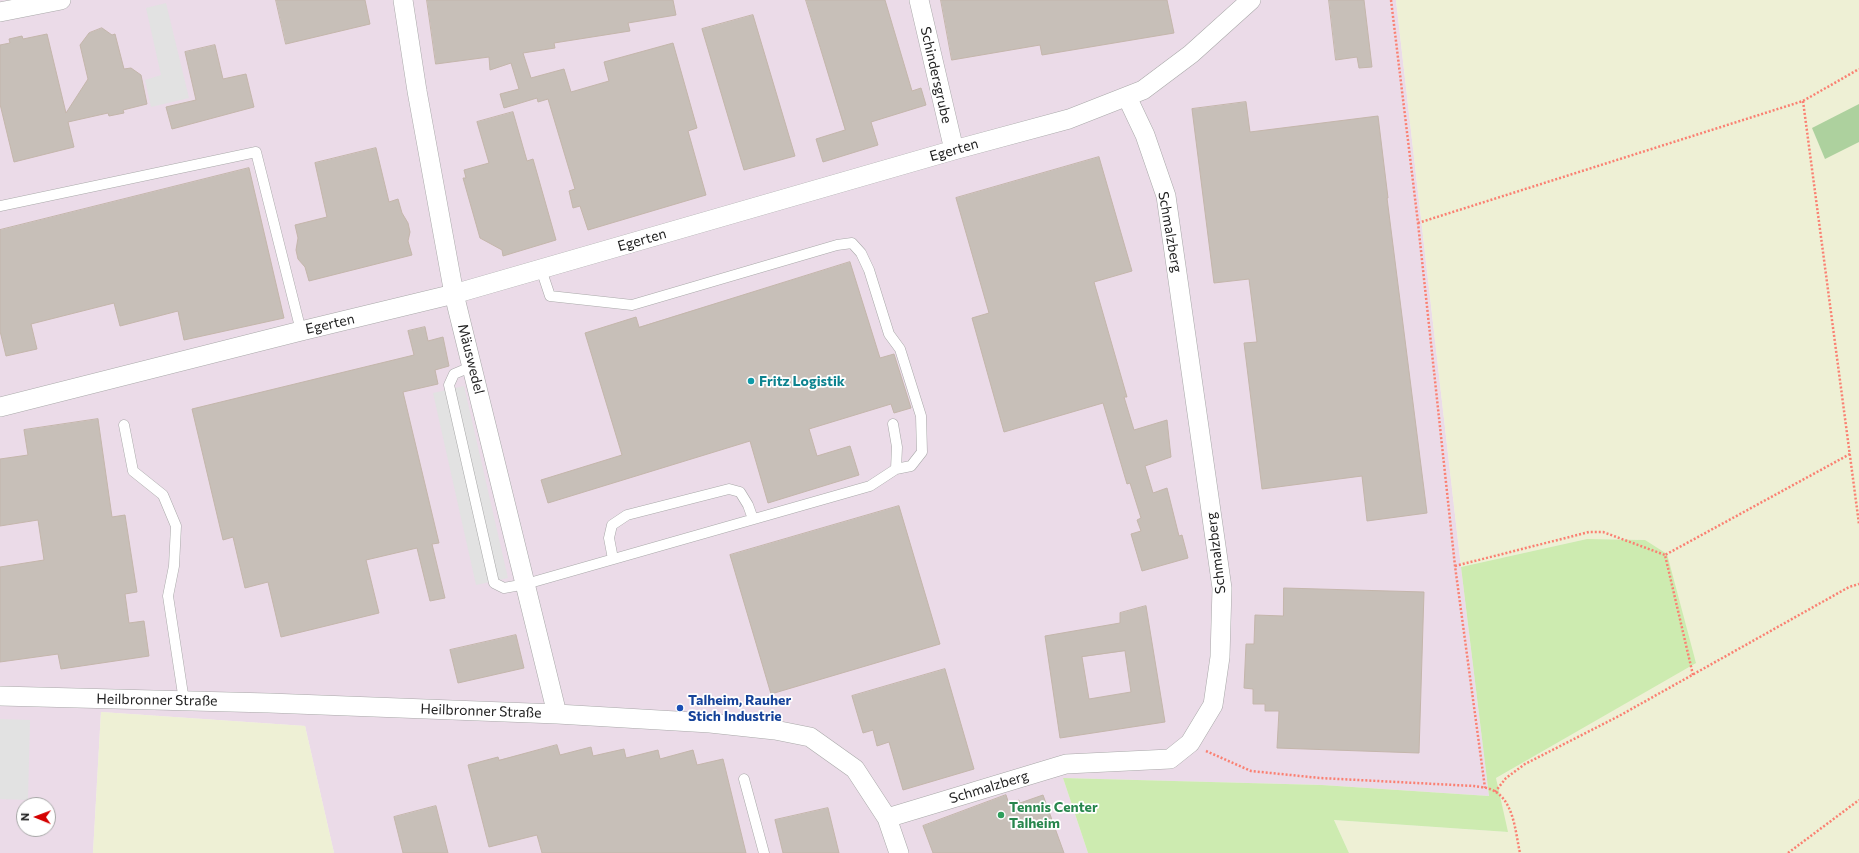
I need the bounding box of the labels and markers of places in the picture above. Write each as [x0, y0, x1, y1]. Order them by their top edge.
place label: Fritz Logistik [759, 373, 845, 389]
marker: Fritz Logistik [746, 376, 756, 386]
place label: Talheim, Rauher Stich Industrie [688, 692, 791, 724]
marker: Talheim, Rauher Stich Industrie [675, 703, 685, 713]
place label: Tennis Center Talheim [1009, 799, 1098, 832]
marker: Tennis Center Talheim [996, 810, 1006, 820]

